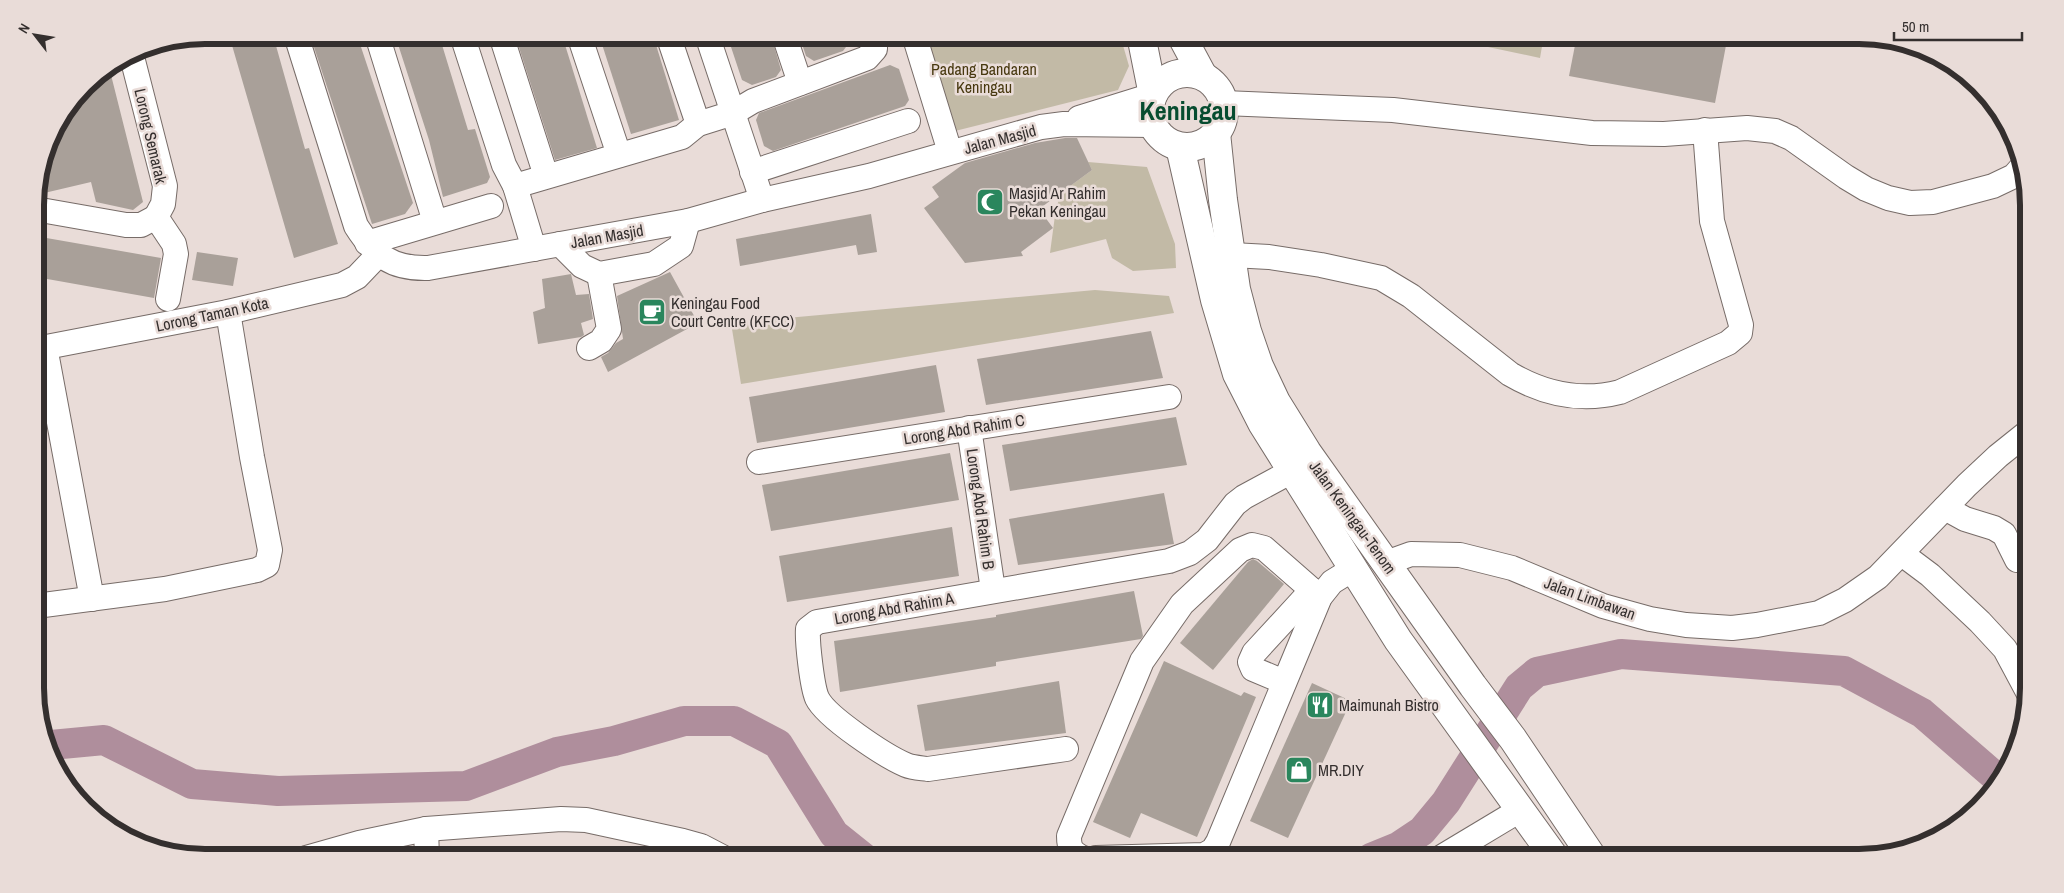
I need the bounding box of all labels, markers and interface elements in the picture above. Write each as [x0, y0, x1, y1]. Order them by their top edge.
north arrow [10, 10, 60, 60]
scale bar [1894, 10, 2022, 42]
text: 50 m [1902, 16, 1929, 37]
text: N [14, 20, 34, 36]
park label: Padang Bandaran Keningau [931, 58, 1037, 98]
street label: Lorong Semarak [129, 86, 173, 186]
district label: Keningau [1139, 93, 1237, 128]
street label: Jalan Masjid [962, 119, 1038, 159]
place label: Masjid Ar Rahim Pekan Keningau [1009, 182, 1106, 222]
mosque icon: Masjid Ar Rahim Pekan Keningau [975, 187, 1005, 217]
street label: Jalan Masjid [569, 219, 645, 253]
street label: Lorong Taman Kota [154, 291, 271, 337]
place label: Keningau Food Court Centre (KFCC) [671, 292, 794, 332]
cafe icon: Keningau Food Court Centre (KFCC) [637, 297, 667, 327]
street label: Lorong Abd Rahim C [902, 409, 1026, 449]
street label: Lorong Abd Rahim B [962, 447, 1000, 571]
street label: Jalan Keningau-Tenom [1304, 456, 1402, 578]
street label: Jalan Limbawan [1541, 571, 1639, 625]
street label: Lorong Abd Rahim A [832, 587, 956, 629]
restaurant icon: Maimunah Bistro [1305, 690, 1335, 720]
place label: Maimunah Bistro [1339, 694, 1439, 716]
shop icon: MR.DIY [1284, 755, 1314, 785]
place label: MR.DIY [1318, 759, 1364, 781]

